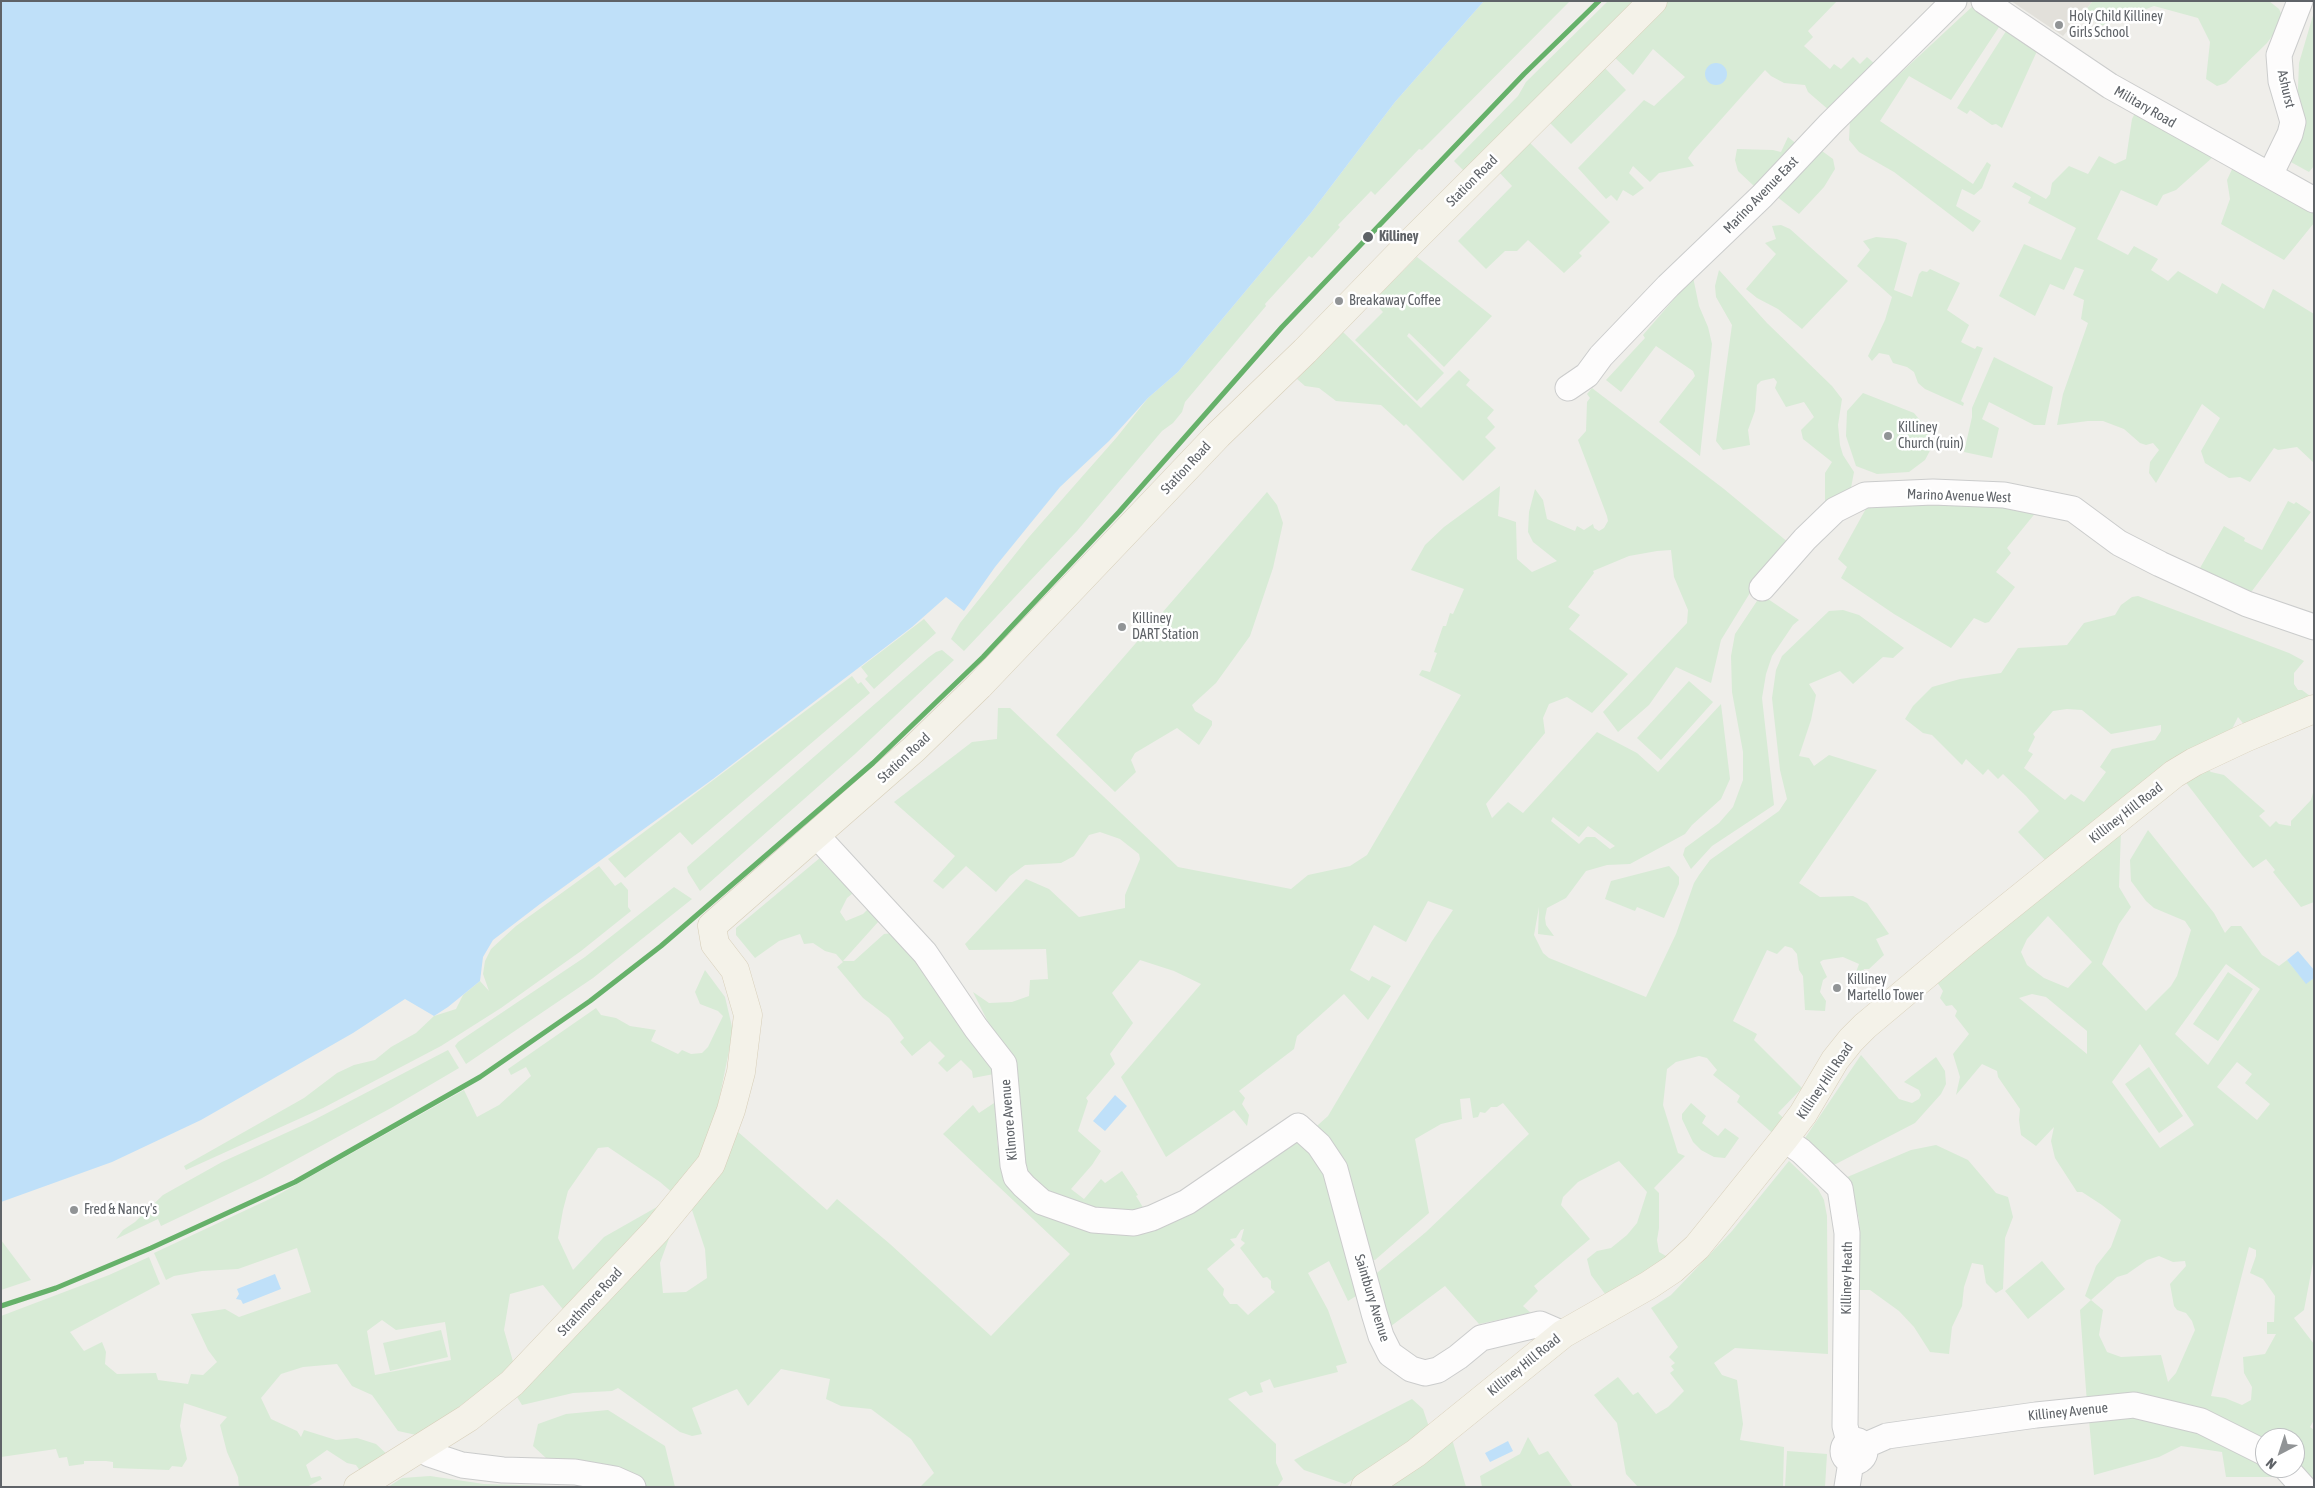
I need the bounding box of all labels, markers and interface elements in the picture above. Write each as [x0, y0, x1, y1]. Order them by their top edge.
place label: Holy Child Killiney Girls School [2069, 9, 2163, 41]
marker: Holy Child Killiney Girls School [2053, 19, 2065, 31]
street label: Ashurst [2273, 68, 2299, 110]
street label: Military Road [2111, 83, 2179, 131]
street label: Station Road [1443, 152, 1501, 210]
street label: Marino Avenue East [1720, 153, 1802, 237]
place label: Killiney [1379, 229, 1418, 245]
marker: Killiney [1361, 230, 1375, 244]
place label: Breakaway Coffee [1349, 293, 1441, 309]
marker: Breakaway Coffee [1333, 295, 1345, 307]
place label: Killiney Church (ruin) [1898, 420, 1963, 452]
marker: Killiney Church (ruin) [1882, 430, 1894, 442]
street label: Station Road [1157, 438, 1215, 498]
street label: Marino Avenue West [1907, 486, 2011, 506]
place label: Killiney DART Station [1132, 611, 1199, 644]
marker: Killiney DART Station [1116, 621, 1128, 633]
street label: Station Road [874, 729, 934, 787]
street label: Killiney Hill Road [2086, 779, 2166, 847]
place label: Killiney Martello Tower [1847, 972, 1923, 1004]
marker: Killiney Martello Tower [1831, 982, 1843, 994]
street label: Killiney Hill Road [1793, 1039, 1857, 1123]
street label: Kilmore Avenue [997, 1079, 1021, 1161]
place label: Fred & Nancy's [84, 1202, 157, 1218]
marker: Fred & Nancy's [68, 1204, 80, 1216]
street label: Killiney Heath [1838, 1241, 1856, 1315]
street label: Saintbury Avenue [1351, 1252, 1393, 1344]
street label: Strathmore Road [554, 1264, 626, 1340]
street label: Killiney Hill Road [1484, 1331, 1564, 1399]
street label: Killiney Avenue [2027, 1399, 2109, 1425]
north arrow [2255, 1428, 2305, 1478]
text: N [2263, 1455, 2279, 1473]

